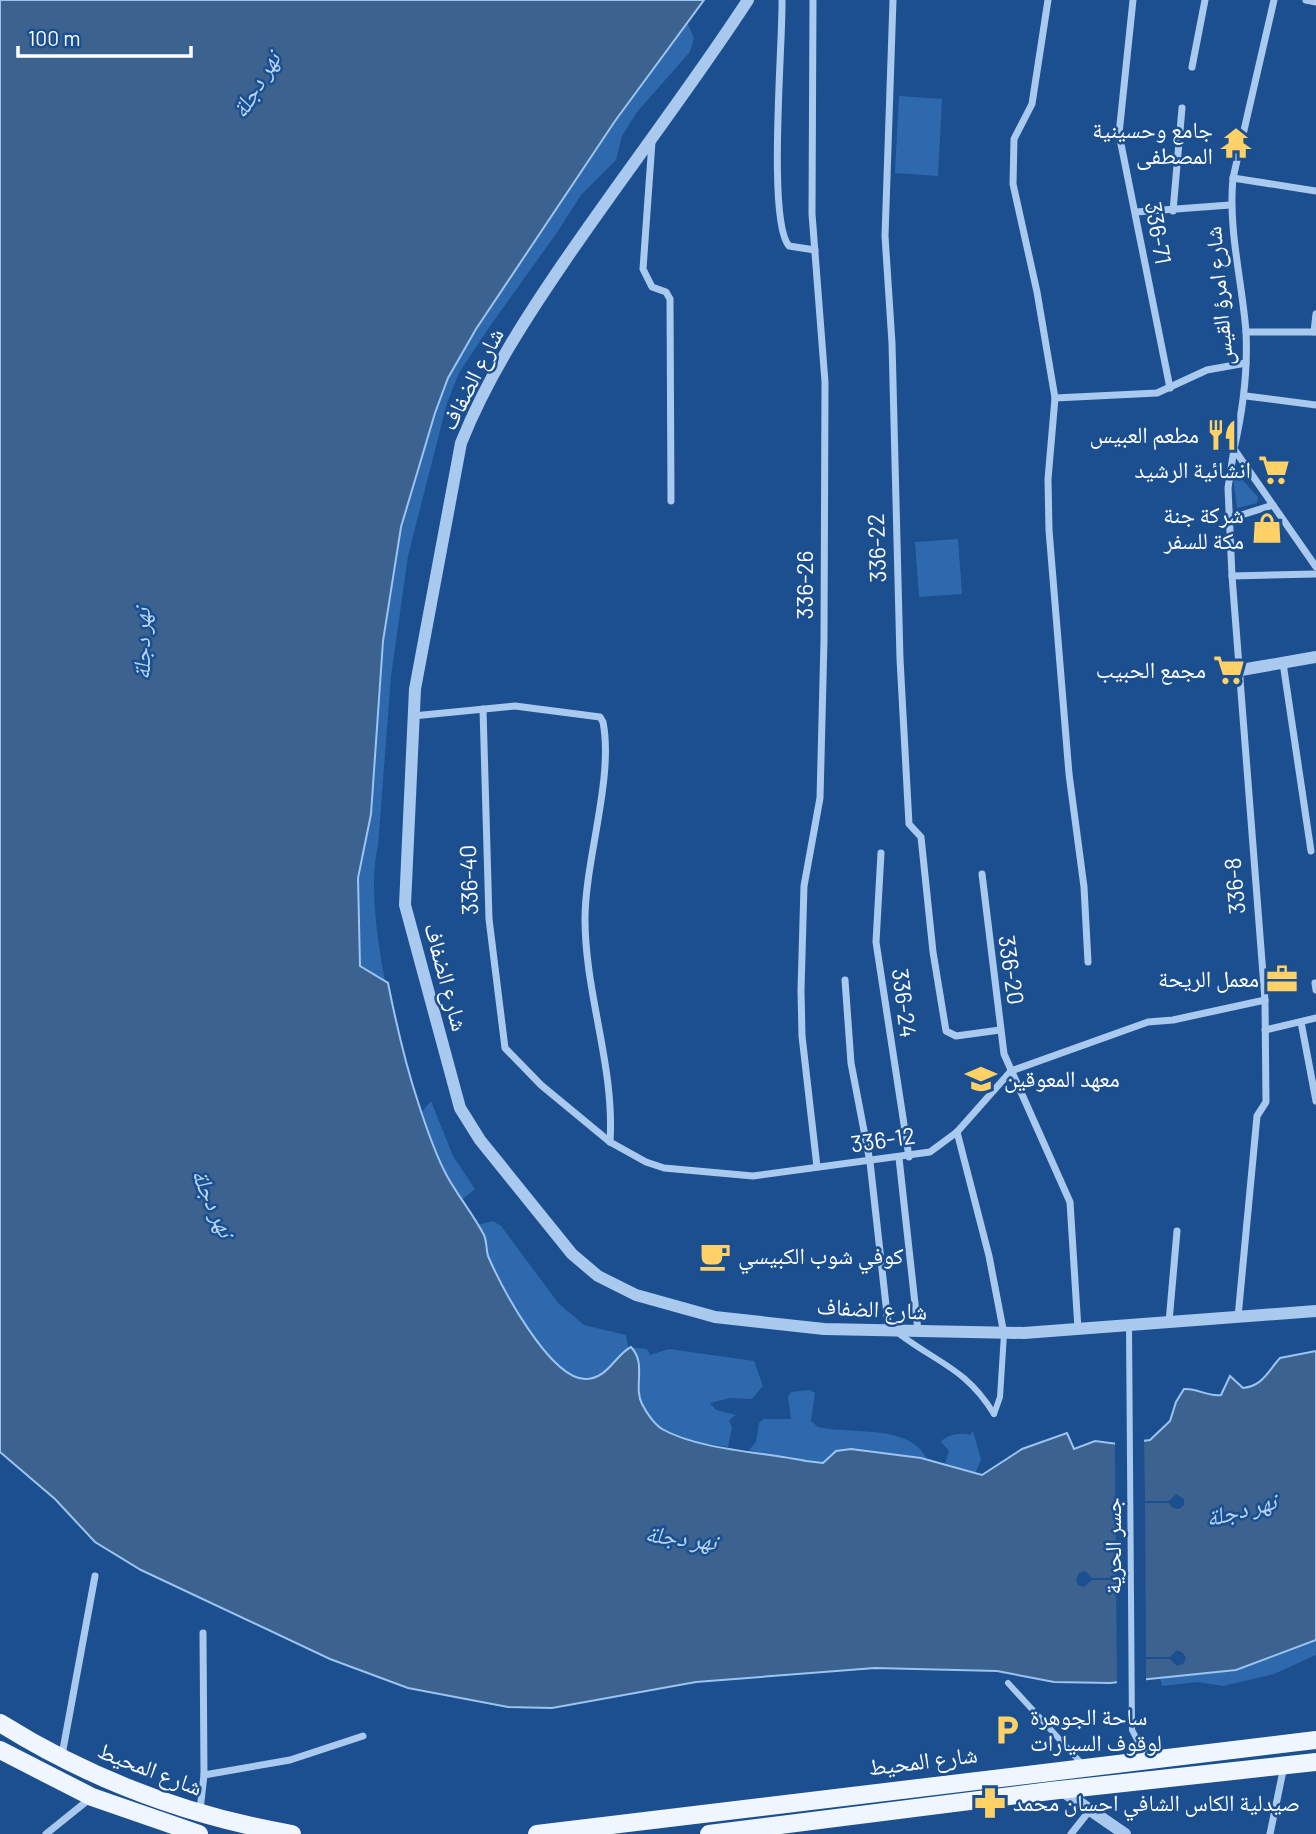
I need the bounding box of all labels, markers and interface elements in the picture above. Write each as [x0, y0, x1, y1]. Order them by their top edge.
scale bar [18, 14, 191, 58]
text: 100 m [28, 25, 81, 50]
water label: نهر دجلة [224, 42, 288, 123]
place label: جامع وحسينية المصطفى [1092, 115, 1213, 170]
temple icon: جامع وحسينية المصطفى [1219, 126, 1253, 160]
street label: 336-71 [1140, 199, 1178, 266]
street label: شارع امرؤ القيس [1198, 225, 1240, 367]
street label: شارع الضفاف [433, 323, 511, 435]
restaurant icon: مطعم العبيس [1205, 418, 1239, 452]
place label: مطعم العبيس [1090, 420, 1199, 451]
supermarket icon: انشائية الرشيد [1257, 453, 1291, 487]
place label: انشائية الرشيد [1135, 455, 1251, 483]
place label: شركة جنة مكة للسفر [1163, 500, 1244, 554]
shop icon: شركة جنة مكة للسفر [1250, 511, 1284, 545]
street label: 336-22 [861, 513, 891, 583]
street label: 336-26 [790, 551, 818, 619]
water label: نهر دجلة [126, 604, 155, 680]
supermarket icon: مجمع الحبيب [1212, 653, 1246, 687]
place label: مجمع الحبيب [1096, 655, 1206, 685]
street label: 336-40 [453, 844, 483, 916]
street label: 336-8 [1218, 857, 1250, 915]
street label: شارع الضفاف [417, 920, 475, 1034]
street label: 336-20 [993, 933, 1031, 1006]
office icon: معمل الريحة [1265, 962, 1299, 996]
place label: معمل الريحة [1158, 964, 1259, 993]
street label: 336-24 [887, 967, 923, 1039]
school or university icon: معهد المعوقين [964, 1062, 998, 1096]
place label: معهد المعوقين [1004, 1064, 1120, 1093]
street label: 336-12 [849, 1121, 917, 1157]
water label: نهر دجلة [186, 1164, 244, 1245]
cafe icon: كوفي شوب الكبيسي [698, 1239, 732, 1273]
place label: كوفي شوب الكبيسي [738, 1241, 904, 1275]
street label: شارع الضفاف [816, 1291, 928, 1327]
water label: نهر دجلة [1202, 1484, 1283, 1532]
street label: جسر الحرية [1098, 1497, 1126, 1595]
water label: نهر دجلة [644, 1518, 723, 1556]
place label: ساحة الجوهرة لوقوف السيارات [1030, 1702, 1162, 1756]
parking icon: ساحة الجوهرة لوقوف السيارات [990, 1713, 1024, 1747]
street label: شارع المحيط [93, 1735, 207, 1803]
street label: شارع المحيط [867, 1739, 979, 1783]
pharmacy icon: صيدلية الكاس الشافي احسان محمد [973, 1786, 1007, 1820]
place label: صيدلية الكاس الشافي احسان محمد [1013, 1788, 1300, 1822]

